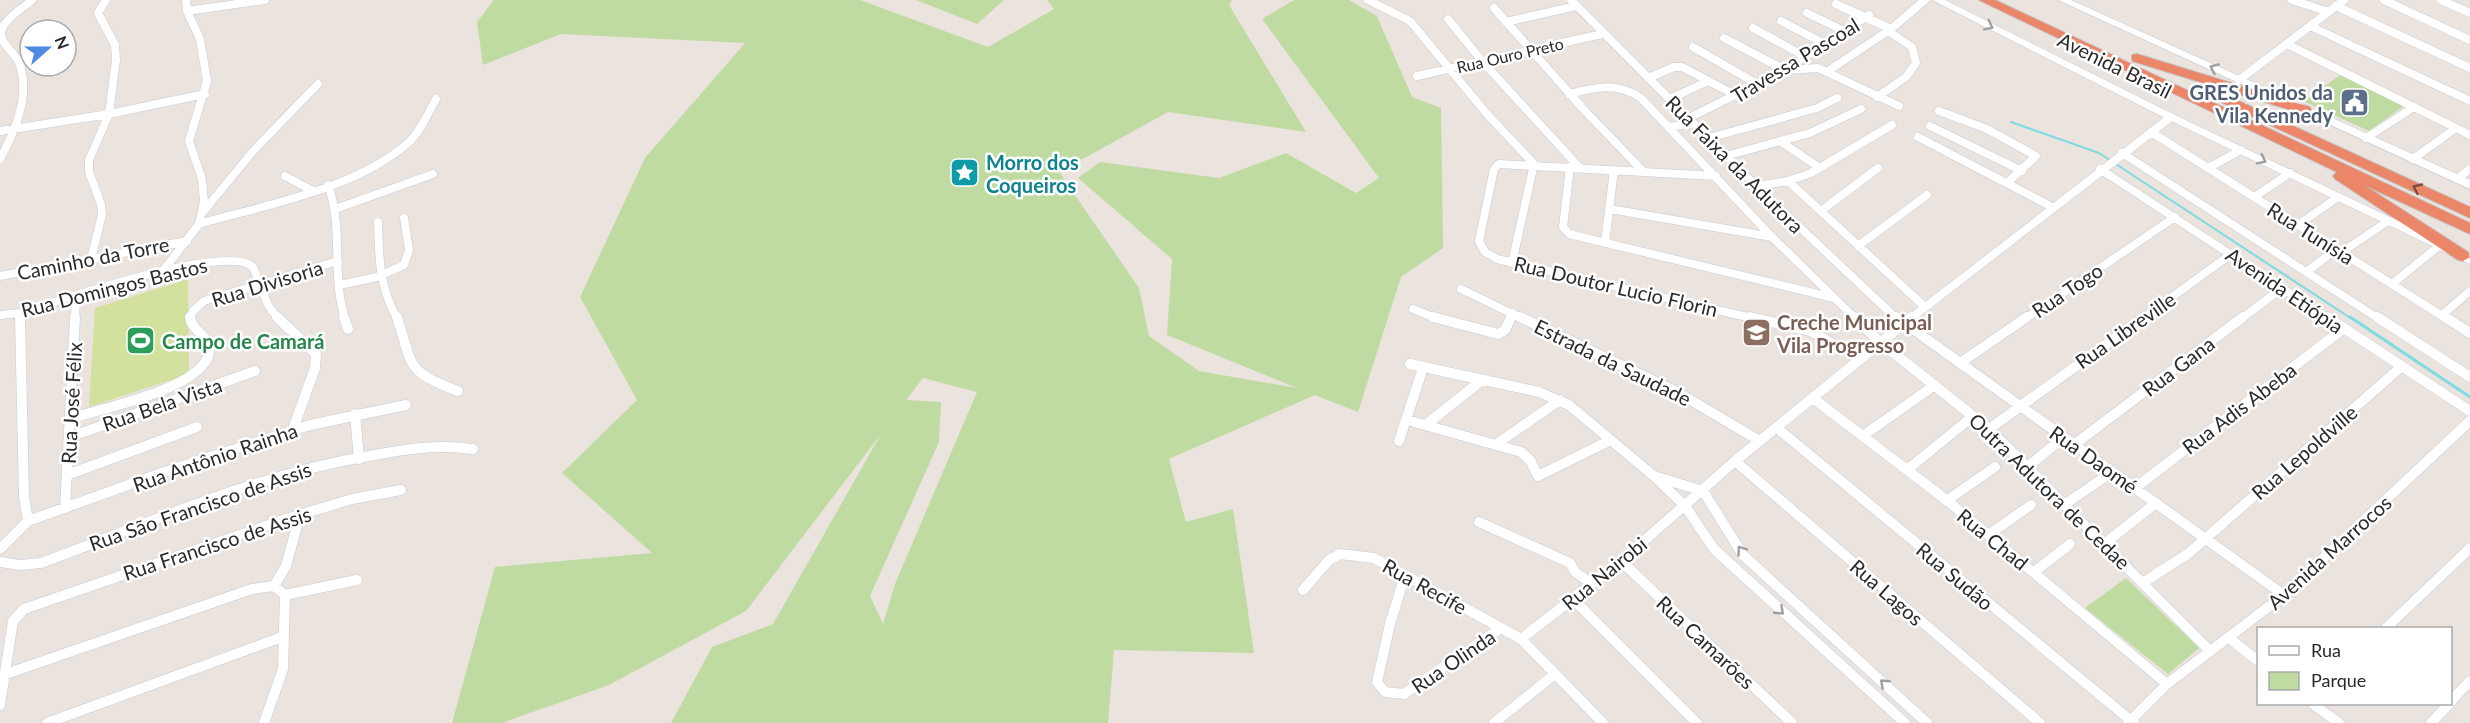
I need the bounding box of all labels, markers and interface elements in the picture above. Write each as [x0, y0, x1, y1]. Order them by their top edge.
street label: Travessa Pascoal [1727, 12, 1863, 108]
north arrow [18, 18, 78, 78]
one-way arrow [1983, 19, 1994, 31]
street label: Avenida Brasil [2054, 27, 2176, 103]
text: N [51, 33, 74, 52]
street label: Rua Ouro Preto [1455, 33, 1565, 77]
one-way arrow [2209, 64, 2220, 76]
place label: GRES Unidos da Vila Kennedy [2189, 80, 2333, 127]
public building icon: GRES Unidos da Vila Kennedy [2338, 87, 2370, 119]
street label: Rua Faixa da Adutora [1661, 90, 1809, 238]
place label: Morro dos Coqueiros [986, 150, 1079, 197]
one-way arrow [2255, 152, 2266, 164]
place icon: Morro dos Coqueiros [949, 157, 981, 189]
one-way arrow [2412, 183, 2423, 195]
street label: Rua Tunísia [2263, 197, 2359, 269]
street label: Caminho da Torre [15, 231, 171, 285]
street label: Avenida Etiópia [2222, 242, 2348, 338]
street label: Rua Doutor Lucio Florin [1512, 251, 1720, 321]
street label: Rua Domingos Bastos [18, 252, 210, 322]
street label: Rua Divisoria [208, 255, 326, 311]
street label: Rua Togo [2027, 258, 2107, 322]
street label: Rua Libreville [2070, 287, 2180, 373]
place label: Creche Municipal Vila Progresso [1776, 310, 1932, 357]
street label: Estrada da Saudade [1531, 314, 1695, 410]
school or university icon: Creche Municipal Vila Progresso [1740, 317, 1772, 349]
sports icon: Campo de Camará [125, 325, 157, 357]
place label: Campo de Camará [162, 329, 325, 353]
street label: Rua Gana [2137, 331, 2219, 401]
street label: Rua José Félix [56, 341, 86, 465]
street label: Rua Adis Abeba [2177, 357, 2301, 459]
street label: Rua Bela Vista [99, 372, 225, 436]
street label: Rua Lepoldville [2246, 400, 2362, 504]
street label: Outra Adutora de Cedae [1965, 408, 2135, 574]
street label: Rua Antônio Rainha [130, 418, 300, 496]
street label: Rua Daomé [2046, 420, 2142, 498]
street label: Rua São Francisco de Assis [86, 457, 314, 555]
street label: Avenida Marrocos [2262, 490, 2396, 614]
street label: Rua Francisco de Assis [120, 501, 314, 585]
street label: Rua Chad [1953, 503, 2033, 575]
street label: Rua Nairobi [1557, 532, 1651, 614]
street label: Rua Sudão [1912, 537, 1998, 615]
one-way arrow [1738, 546, 1749, 557]
street label: Rua Recife [1379, 553, 1471, 619]
street label: Rua Lagos [1846, 554, 1928, 630]
street label: Rua Camarões [1652, 590, 1760, 694]
one-way arrow [1773, 603, 1784, 614]
street label: Rua Olinda [1407, 624, 1499, 698]
legend [2257, 627, 2452, 705]
text: Rua [2311, 639, 2341, 661]
text: Parque [2311, 669, 2366, 691]
one-way arrow [1880, 680, 1891, 691]

